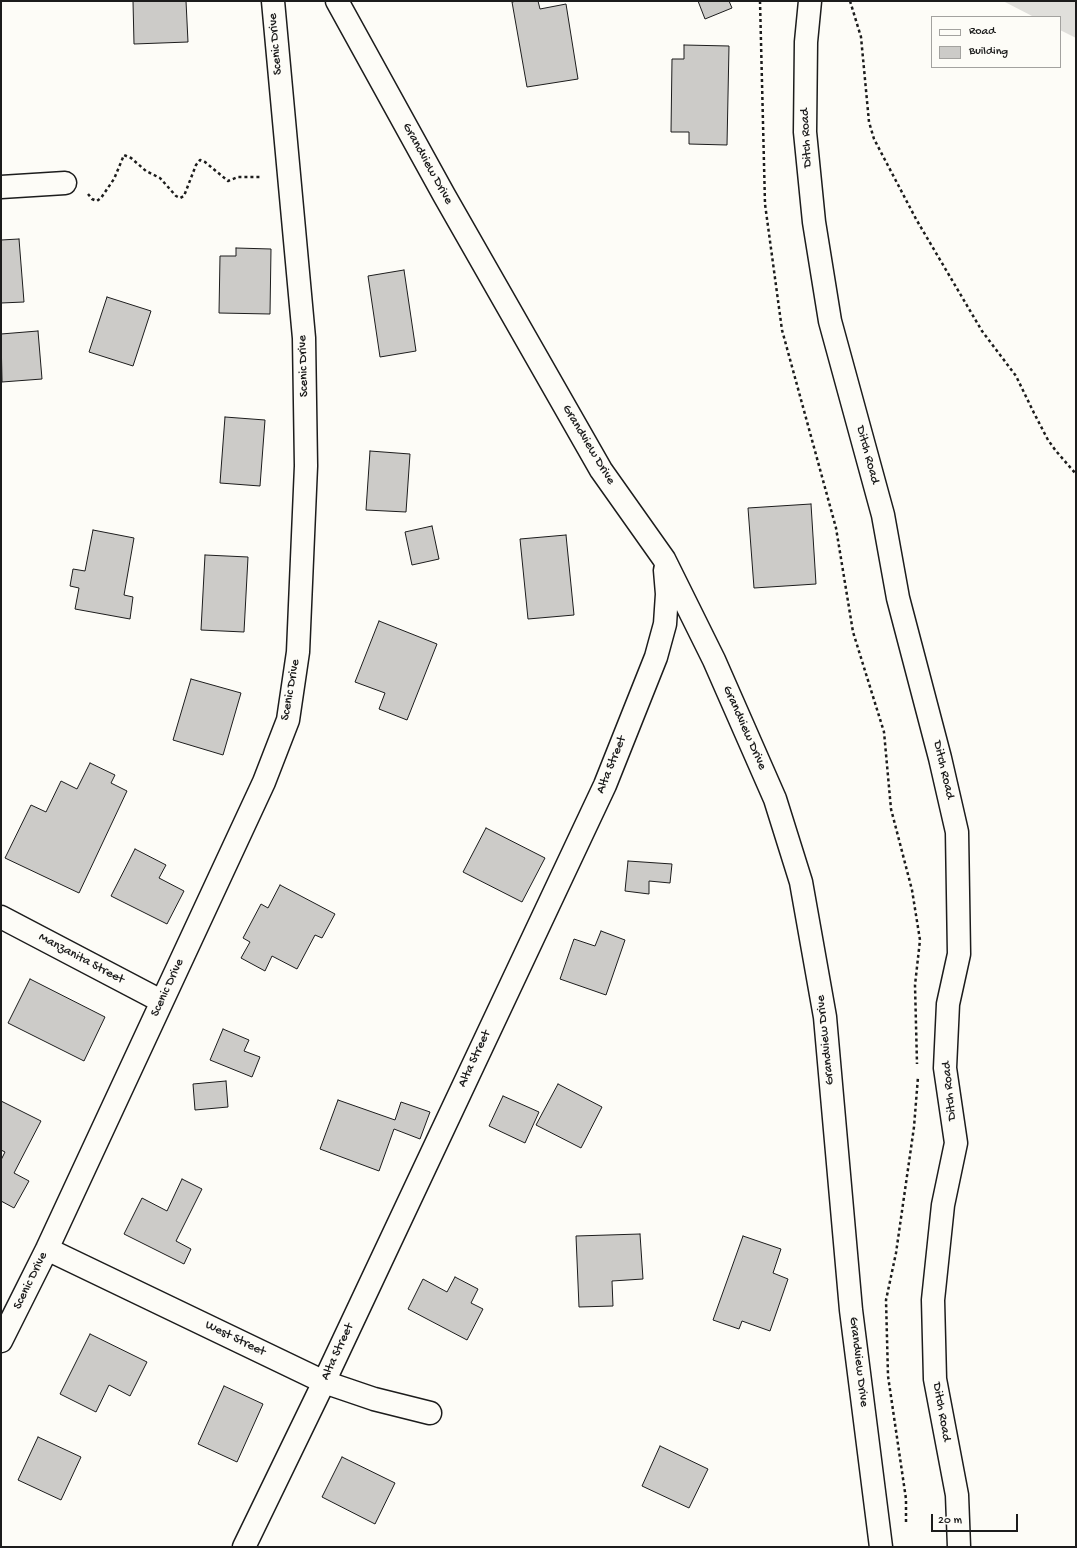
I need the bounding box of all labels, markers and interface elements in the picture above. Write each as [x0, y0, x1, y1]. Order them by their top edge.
street label: Scenic Drive [266, 12, 286, 76]
legend [931, 16, 1061, 68]
text: Road [969, 25, 995, 39]
text: Building [969, 45, 1008, 59]
street label: Ditch Road [798, 108, 816, 168]
street label: Grandview Drive [398, 121, 456, 207]
street label: Scenic Drive [295, 335, 313, 397]
street label: Grandview Drive [558, 402, 618, 488]
street label: Ditch Road [852, 424, 882, 486]
street label: Scenic Drive [278, 658, 304, 722]
street label: Grandview Drive [718, 683, 770, 773]
street label: Alta Street [593, 734, 631, 796]
street label: Ditch Road [929, 739, 957, 801]
street label: Manzanita Street [36, 930, 126, 988]
street label: Scenic Drive [148, 957, 188, 1019]
street label: Grandview Drive [814, 994, 838, 1086]
street label: Alta Street [455, 1028, 495, 1090]
street label: Ditch Road [939, 1061, 961, 1121]
street label: Scenic Drive [10, 1250, 52, 1312]
street label: Grandview Drive [845, 1316, 871, 1408]
street label: West Street [202, 1318, 268, 1360]
street label: Alta Street [318, 1321, 358, 1383]
street label: Ditch Road [928, 1381, 954, 1443]
scale bar [933, 1506, 1020, 1532]
text: 20 m [938, 1514, 962, 1528]

